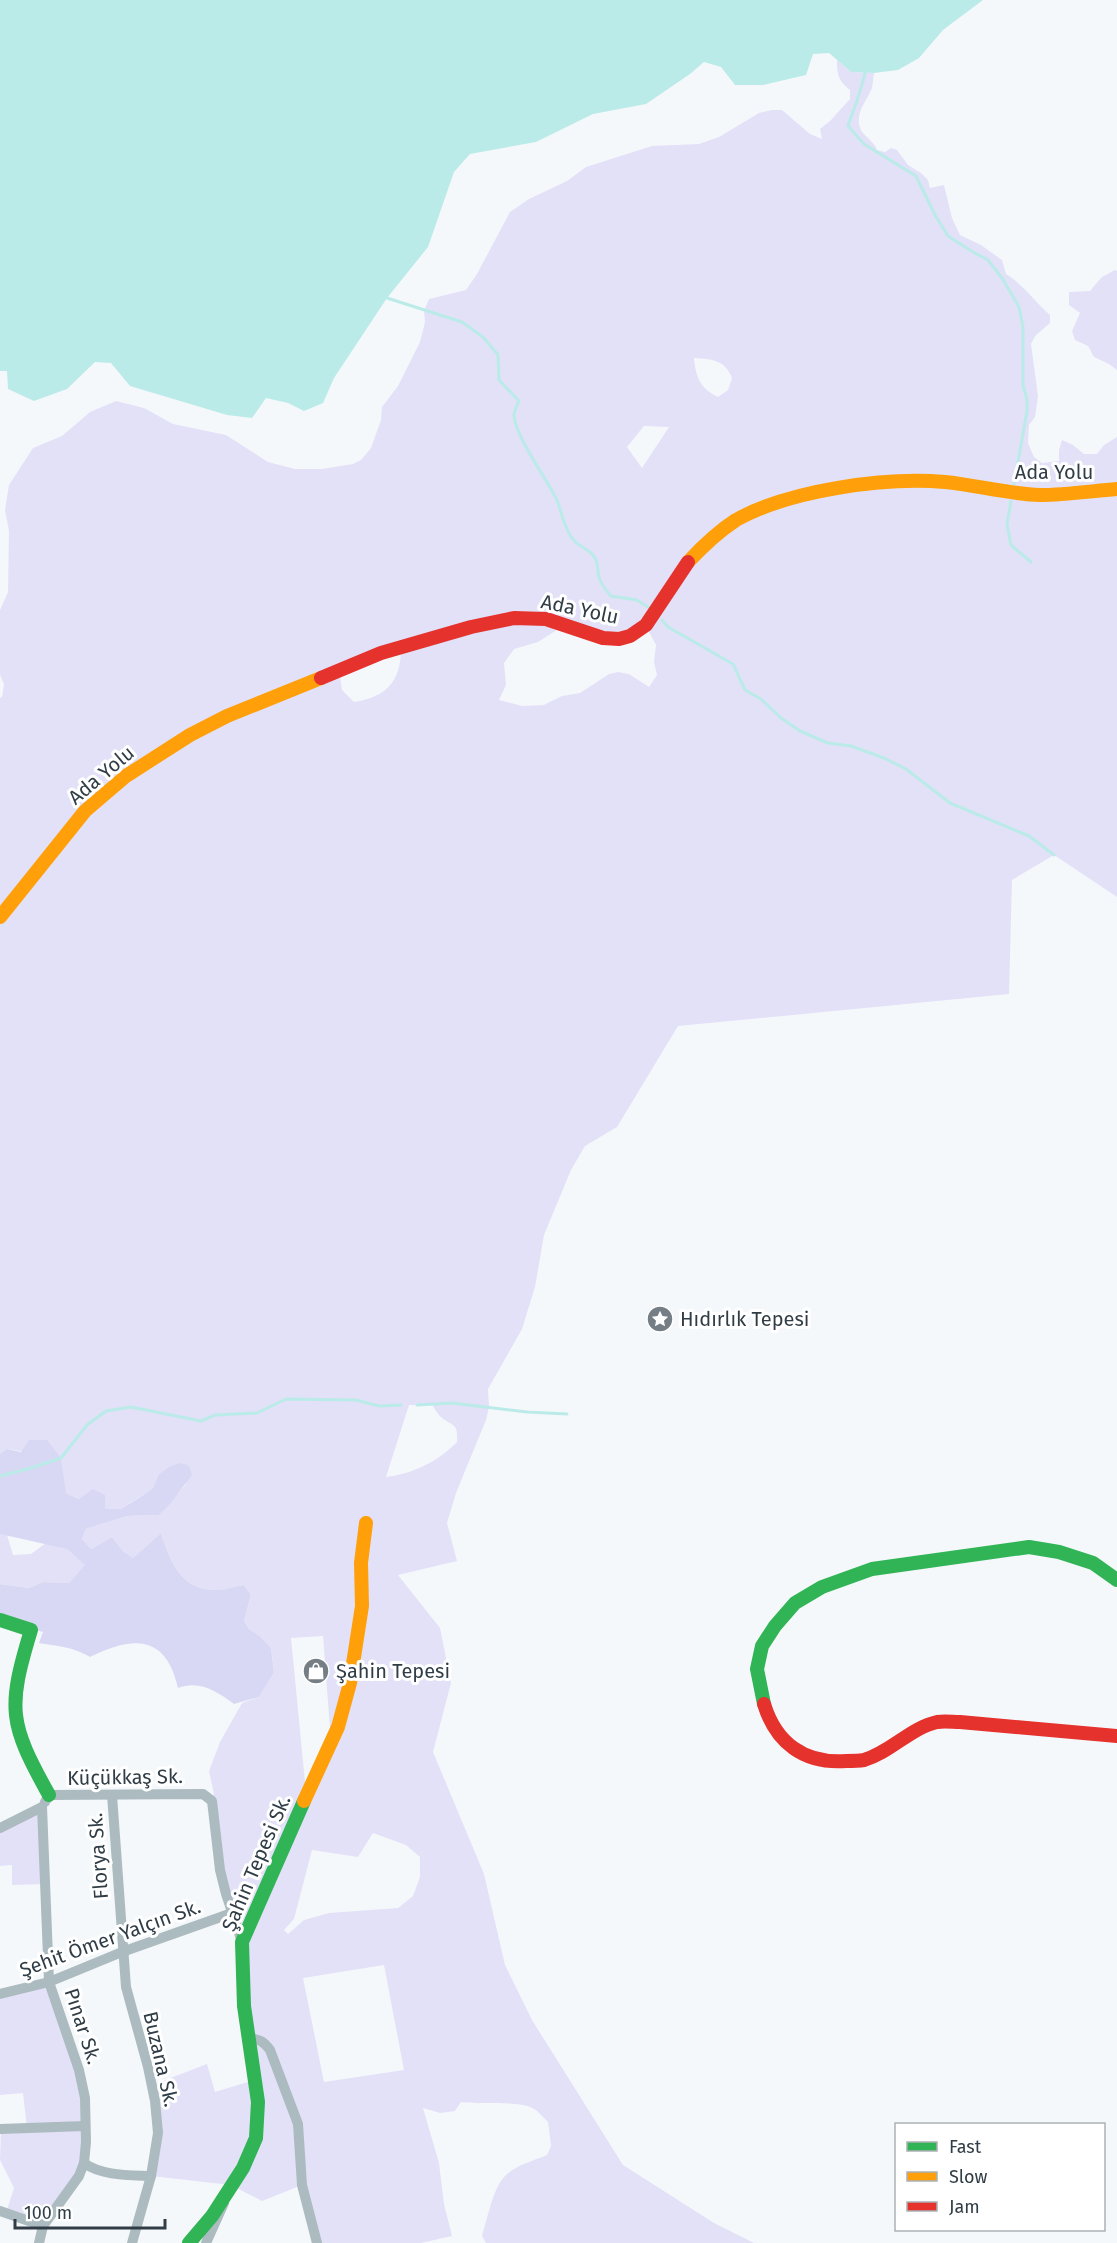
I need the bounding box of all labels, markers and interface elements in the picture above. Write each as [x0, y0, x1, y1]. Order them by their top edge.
street label: Ada Yolu [1015, 460, 1093, 484]
street label: Ada Yolu [539, 589, 621, 629]
street label: Ada Yolu [63, 741, 139, 809]
place icon: Hıdırlık Tepesi [645, 1304, 675, 1334]
place label: Hıdırlık Tepesi [680, 1307, 810, 1331]
shop icon: Şahin Tepesi [301, 1656, 331, 1686]
place label: Şahin Tepesi [336, 1659, 450, 1684]
street label: Küçükkaş Sk. [67, 1764, 183, 1791]
street label: Şahin Tepesi Sk. [217, 1791, 296, 1935]
street label: Florya Sk. [83, 1812, 113, 1900]
street label: Şehit Ömer Yalçın Sk. [16, 1894, 204, 1983]
street label: Pınar Sk. [59, 1985, 107, 2067]
street label: Buzana Sk. [138, 2009, 184, 2109]
legend [895, 2123, 1105, 2231]
text: Fast [949, 2136, 982, 2158]
text: Slow [949, 2166, 988, 2188]
scale bar [15, 2192, 165, 2230]
text: Jam [949, 2196, 980, 2218]
text: 100 m [24, 2202, 72, 2224]

